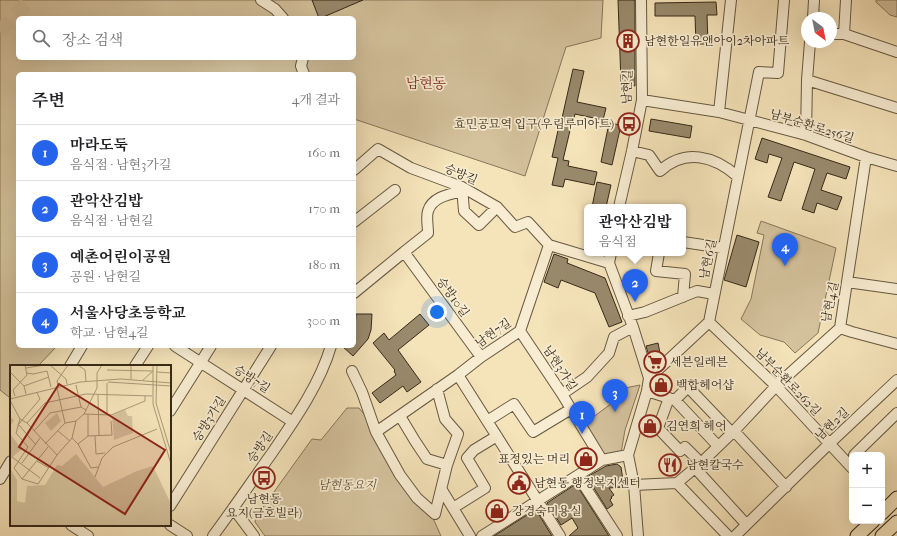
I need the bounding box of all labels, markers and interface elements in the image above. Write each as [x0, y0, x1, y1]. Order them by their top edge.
north arrow [801, 12, 837, 48]
search box [16, 16, 356, 60]
icon: search [30, 27, 52, 49]
building icon: 남현한일유앤아이2차아파트 [615, 28, 641, 54]
text: 장소 검색 [62, 31, 123, 49]
place label: 남현한일유앤아이2차아파트 [644, 34, 790, 48]
street label: 남현길 [619, 69, 635, 105]
district label: 남현동 [406, 75, 447, 92]
text: 주변 [32, 90, 65, 110]
text: 4개 결과 [292, 92, 340, 107]
street label: 남부순환로256길 [768, 107, 856, 145]
bus stop icon: 효민공묘역 입구(우림루미아트) [616, 111, 642, 137]
place label: 효민공묘역 입구(우림루미아트) [454, 117, 614, 131]
text: 마라도둑 [70, 136, 128, 154]
text: 1 [43, 145, 47, 160]
text: 160 m [308, 145, 340, 160]
text: 음식점 · 남현3가길 [70, 157, 171, 172]
street label: 승방길 [442, 161, 480, 187]
text: 관악산김밥 [70, 192, 142, 210]
text: 2 [42, 201, 48, 216]
text: 170 m [308, 201, 340, 216]
popup [584, 204, 686, 256]
text: 음식점 · 남현길 [70, 213, 154, 228]
text: 관악산김밥 [599, 213, 671, 231]
pin: 4 [772, 233, 798, 266]
text: 음식점 [599, 234, 636, 249]
street label: 남현6길 [697, 237, 719, 281]
text: 예촌어린이공원 [70, 248, 171, 266]
text: 3 [42, 257, 48, 272]
text: 180 m [308, 257, 340, 272]
text: 공원 · 남현길 [70, 269, 141, 284]
pin: 2 [622, 269, 648, 302]
street label: 승방10길 [434, 274, 472, 320]
street label: 남현4길 [819, 280, 841, 324]
your location [427, 302, 447, 322]
text: 서울사당초등학교 [70, 304, 186, 322]
text: 4 [41, 313, 49, 328]
text: 300 m [307, 313, 340, 328]
street label: 남현7길 [472, 316, 514, 350]
text: 학교 · 남현4길 [70, 325, 149, 340]
street label: 남현3가길 [540, 343, 580, 393]
street label: 남부순환로262길 [752, 345, 824, 419]
supermarket icon: 세븐일레븐 [642, 349, 668, 375]
place label: 세븐일레븐 [670, 355, 728, 369]
street label: 승방7길 [231, 362, 273, 396]
inset map [10, 365, 171, 526]
shop icon: 백합헤어샵 [648, 372, 674, 398]
place label: 백합헤어샵 [676, 378, 734, 392]
pin: 3 [602, 379, 628, 412]
street label: 승방3가길 [189, 394, 229, 444]
pin: 1 [569, 401, 595, 434]
street label: 남현2길 [812, 405, 852, 443]
shop icon: 김연희 헤어 [637, 413, 663, 439]
place label: 김연희 헤어 [666, 419, 727, 433]
street label: 승방길 [244, 429, 276, 465]
shop icon: 표정있는 머리 [573, 446, 599, 472]
place label: 표정있는 머리 [498, 452, 570, 466]
restaurant icon: 남현칼국수 [657, 452, 683, 478]
map controls [849, 452, 885, 524]
button: + [849, 452, 885, 488]
place label: 남현칼국수 [686, 458, 744, 472]
bus stop icon: 남현동 요지(금호빌라) [251, 465, 277, 491]
public building icon: 남현동 행정복지센터 [506, 470, 532, 496]
place label: 남현동 행정복지센터 [534, 476, 641, 490]
park label: 남현동요지 [318, 478, 377, 492]
button: − [849, 488, 885, 524]
place label: 남현동 요지(금호빌라) [226, 492, 302, 520]
shop icon: 강경숙미용실 [484, 498, 510, 524]
place label: 강경숙미용실 [512, 504, 582, 518]

